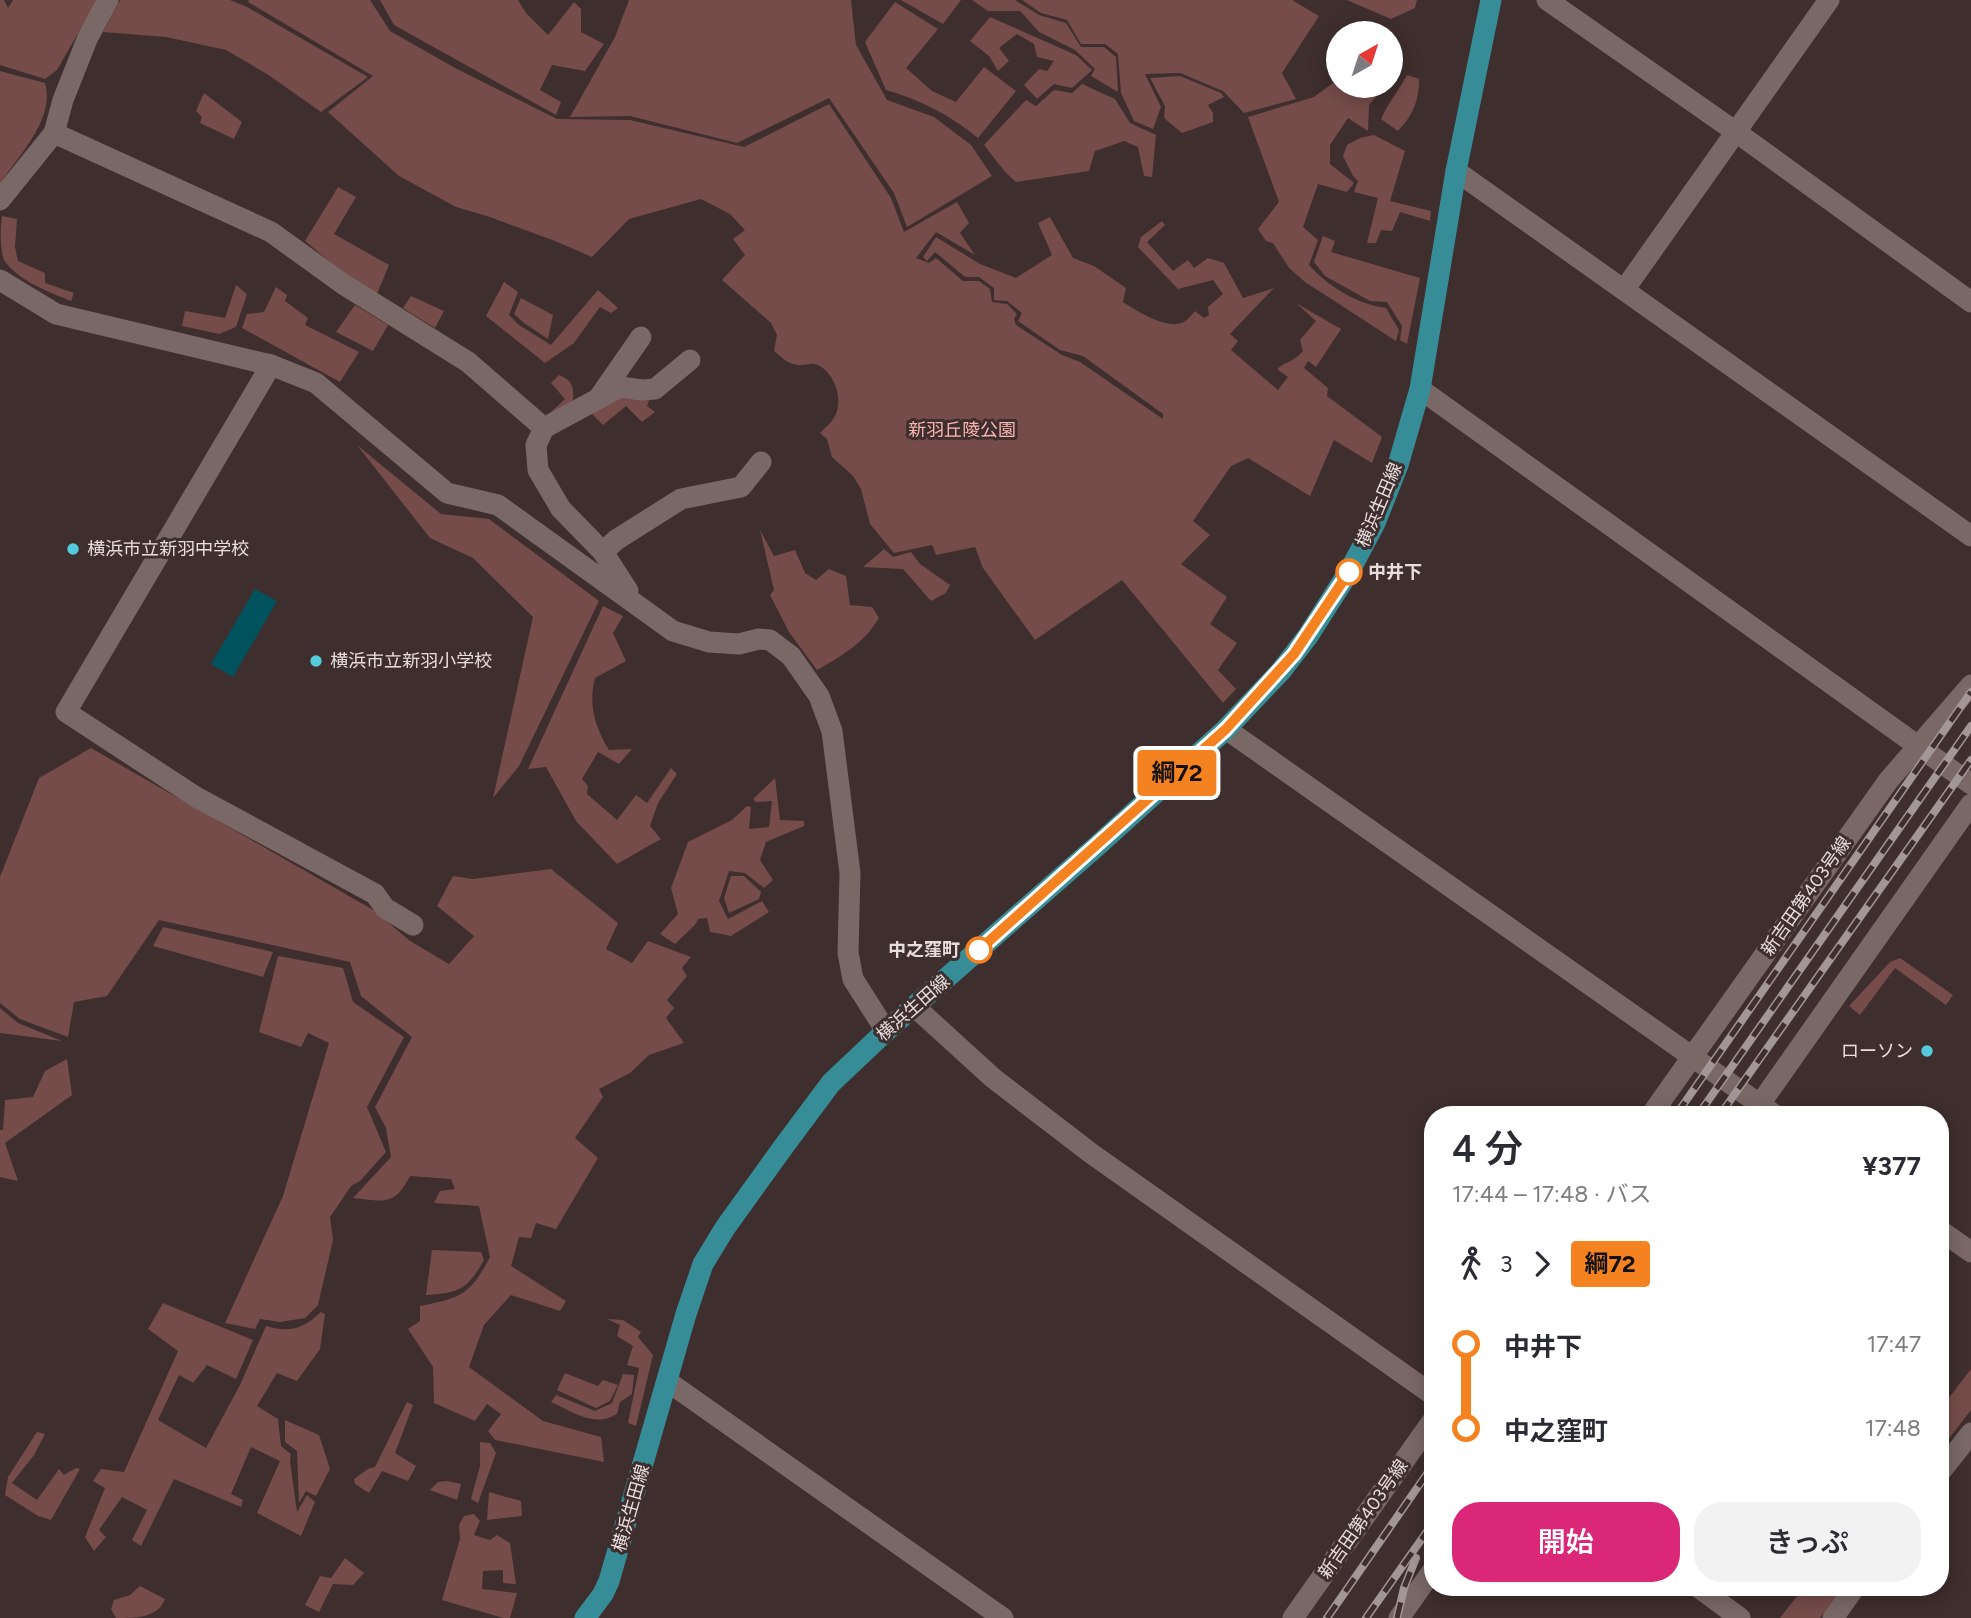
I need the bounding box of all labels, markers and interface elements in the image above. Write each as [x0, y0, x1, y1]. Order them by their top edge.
north arrow [1326, 21, 1404, 98]
map controls [1326, 21, 1403, 98]
park label: 新羽丘陵公園 [908, 419, 1016, 441]
street label: 横浜生田線 [1351, 459, 1407, 551]
place label: 横浜市立新羽中学校 [87, 538, 249, 560]
marker: 横浜市立新羽中学校 [65, 541, 81, 557]
marker: 中井下 [1336, 559, 1362, 585]
place label: 中井下 [1368, 561, 1422, 583]
place label: 横浜市立新羽小学校 [330, 650, 492, 672]
marker: 横浜市立新羽小学校 [308, 653, 324, 669]
line badge: 綱72 [1137, 750, 1217, 796]
text: 綱72 [1151, 758, 1203, 787]
street label: 新吉田第403号線 [1757, 832, 1855, 960]
marker: 中之窪町 [966, 937, 992, 963]
place label: 中之窪町 [888, 939, 960, 961]
street label: 横浜生田線 [872, 970, 954, 1046]
place label: ローソン [1841, 1040, 1913, 1062]
marker: ローソン [1919, 1043, 1935, 1059]
text: 4 分 [1452, 1126, 1523, 1172]
text: ¥377 [1862, 1150, 1921, 1182]
text: 17:44 – 17:48 · バス [1452, 1180, 1652, 1208]
icon: walk [1452, 1245, 1490, 1283]
icon: forward [1523, 1245, 1561, 1283]
text: 綱72 [1585, 1249, 1636, 1278]
text: 3 [1500, 1250, 1513, 1278]
text: 17:47 [1867, 1330, 1921, 1358]
text: 中井下 [1504, 1331, 1582, 1363]
text: 17:48 [1865, 1414, 1921, 1442]
text: 中之窪町 [1504, 1415, 1608, 1447]
street label: 新吉田第403号線 [1314, 1455, 1412, 1583]
street label: 横浜生田線 [608, 1462, 654, 1554]
button: 開始 [1452, 1502, 1680, 1582]
button: きっぷ [1694, 1502, 1921, 1582]

